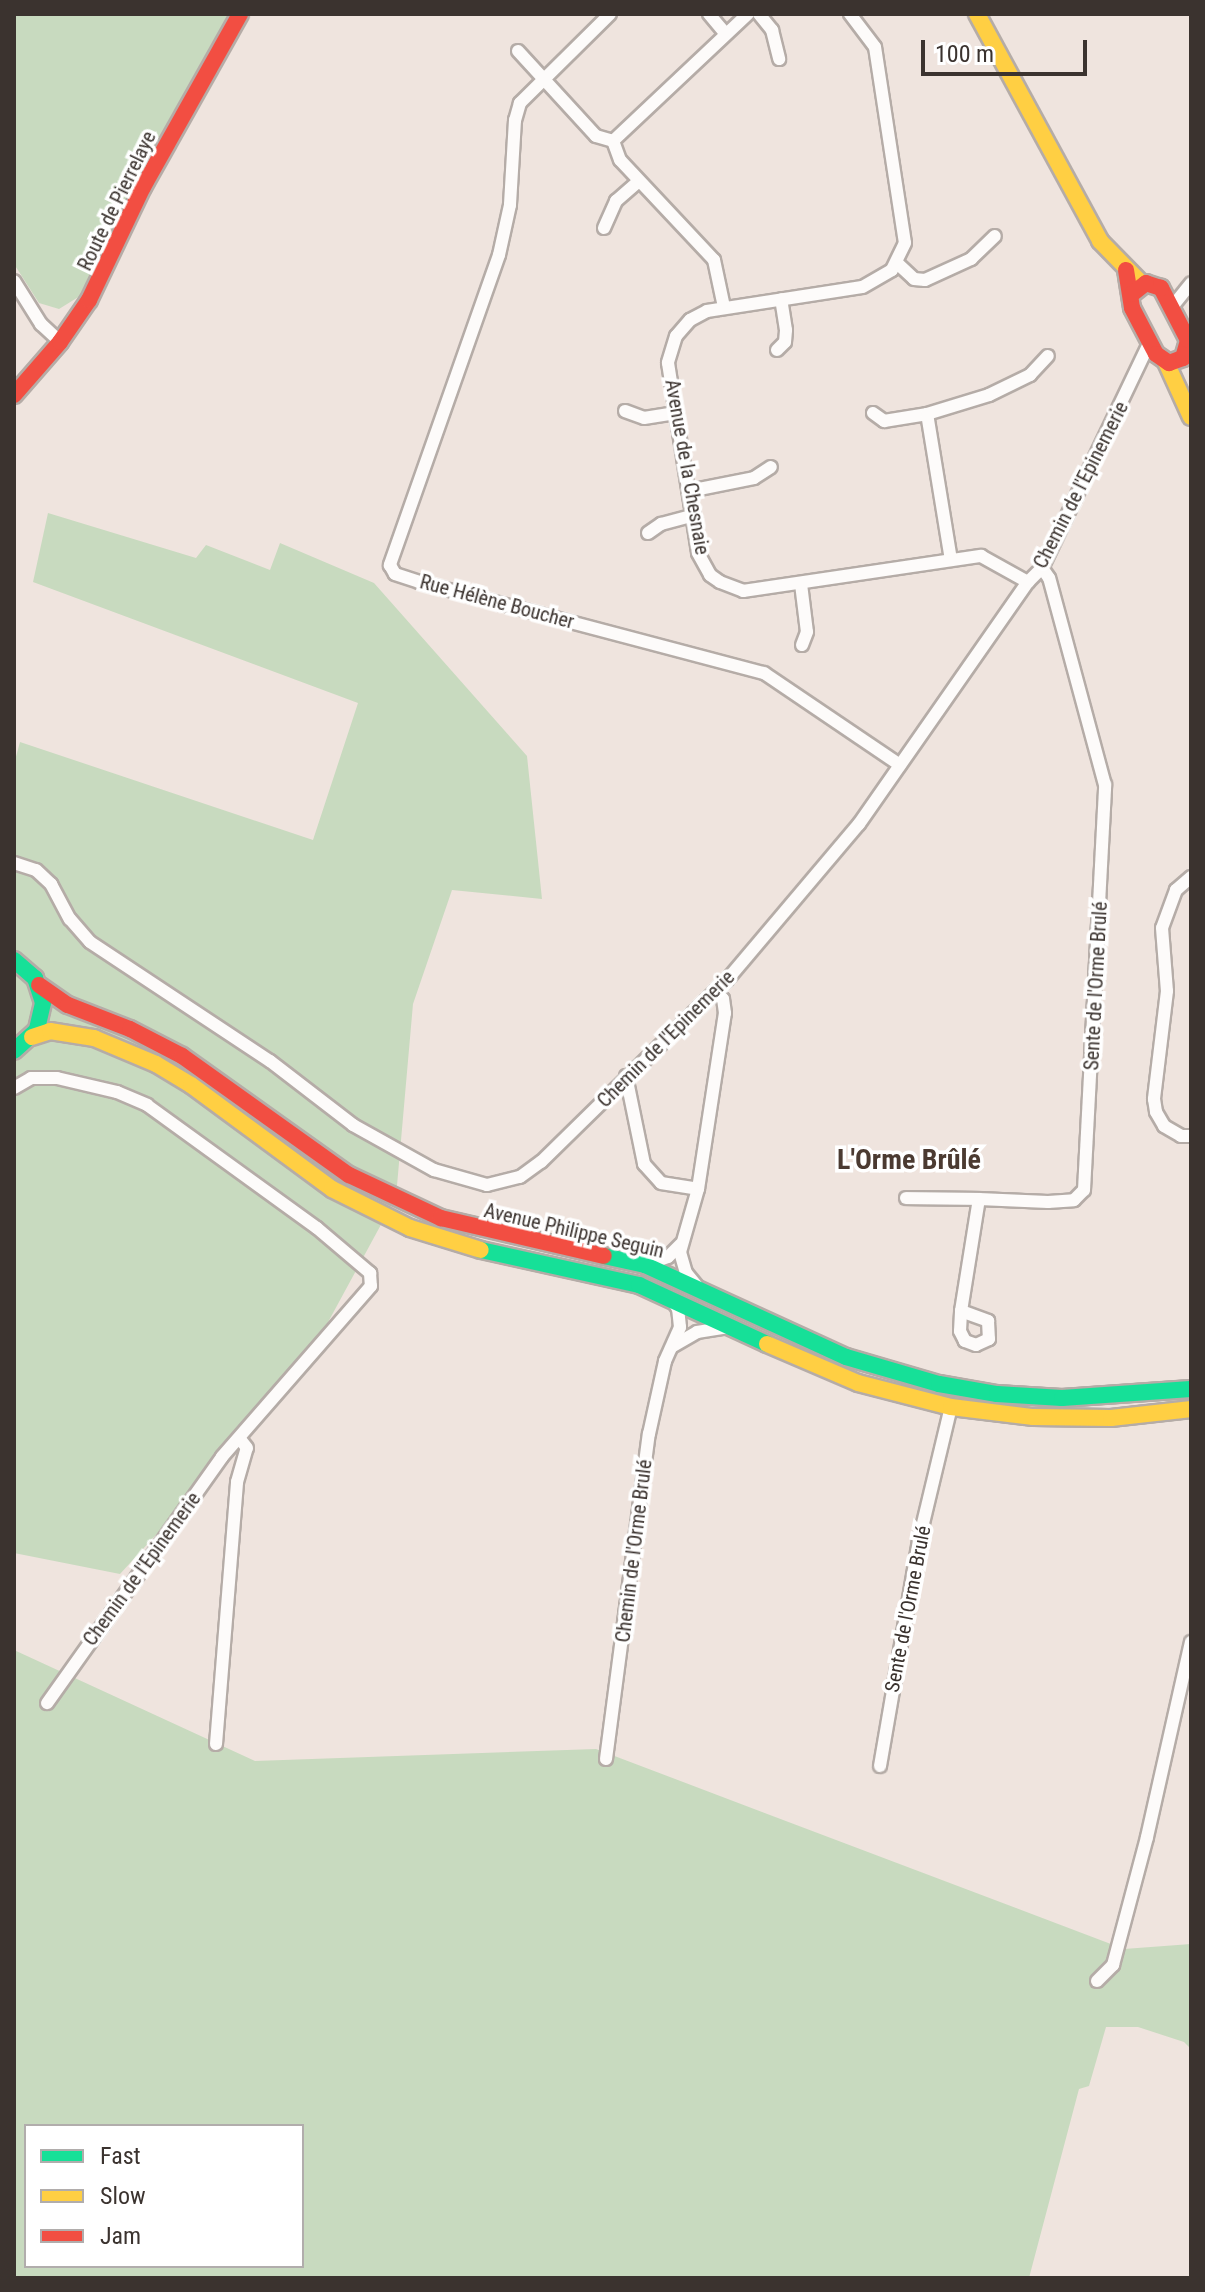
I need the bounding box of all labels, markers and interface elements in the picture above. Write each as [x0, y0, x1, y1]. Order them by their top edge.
scale bar [925, 24, 1091, 74]
text: 100 m [935, 40, 994, 68]
street label: Route de Pierrelaye [73, 127, 161, 275]
street label: Avenue de la Chesnaie [660, 377, 714, 557]
street label: Chemin de l'Epinemerie [1028, 397, 1134, 573]
street label: Rue Hélène Boucher [417, 570, 577, 634]
street label: Sente de l'Orme Brulé [1080, 901, 1112, 1071]
street label: Chemin de l'Epinemerie [592, 965, 740, 1113]
district label: L'Orme Brûlé [837, 1143, 981, 1177]
street label: Avenue Philippe Seguin [482, 1199, 666, 1263]
street label: Chemin de l'Orme Brulé [611, 1458, 657, 1644]
street label: Chemin de l'Epinemerie [78, 1487, 206, 1651]
street label: Sente de l'Orme Brulé [880, 1524, 936, 1694]
legend [24, 2124, 304, 2268]
text: Fast [100, 2142, 141, 2170]
text: Slow [100, 2182, 146, 2210]
text: Jam [100, 2222, 141, 2250]

